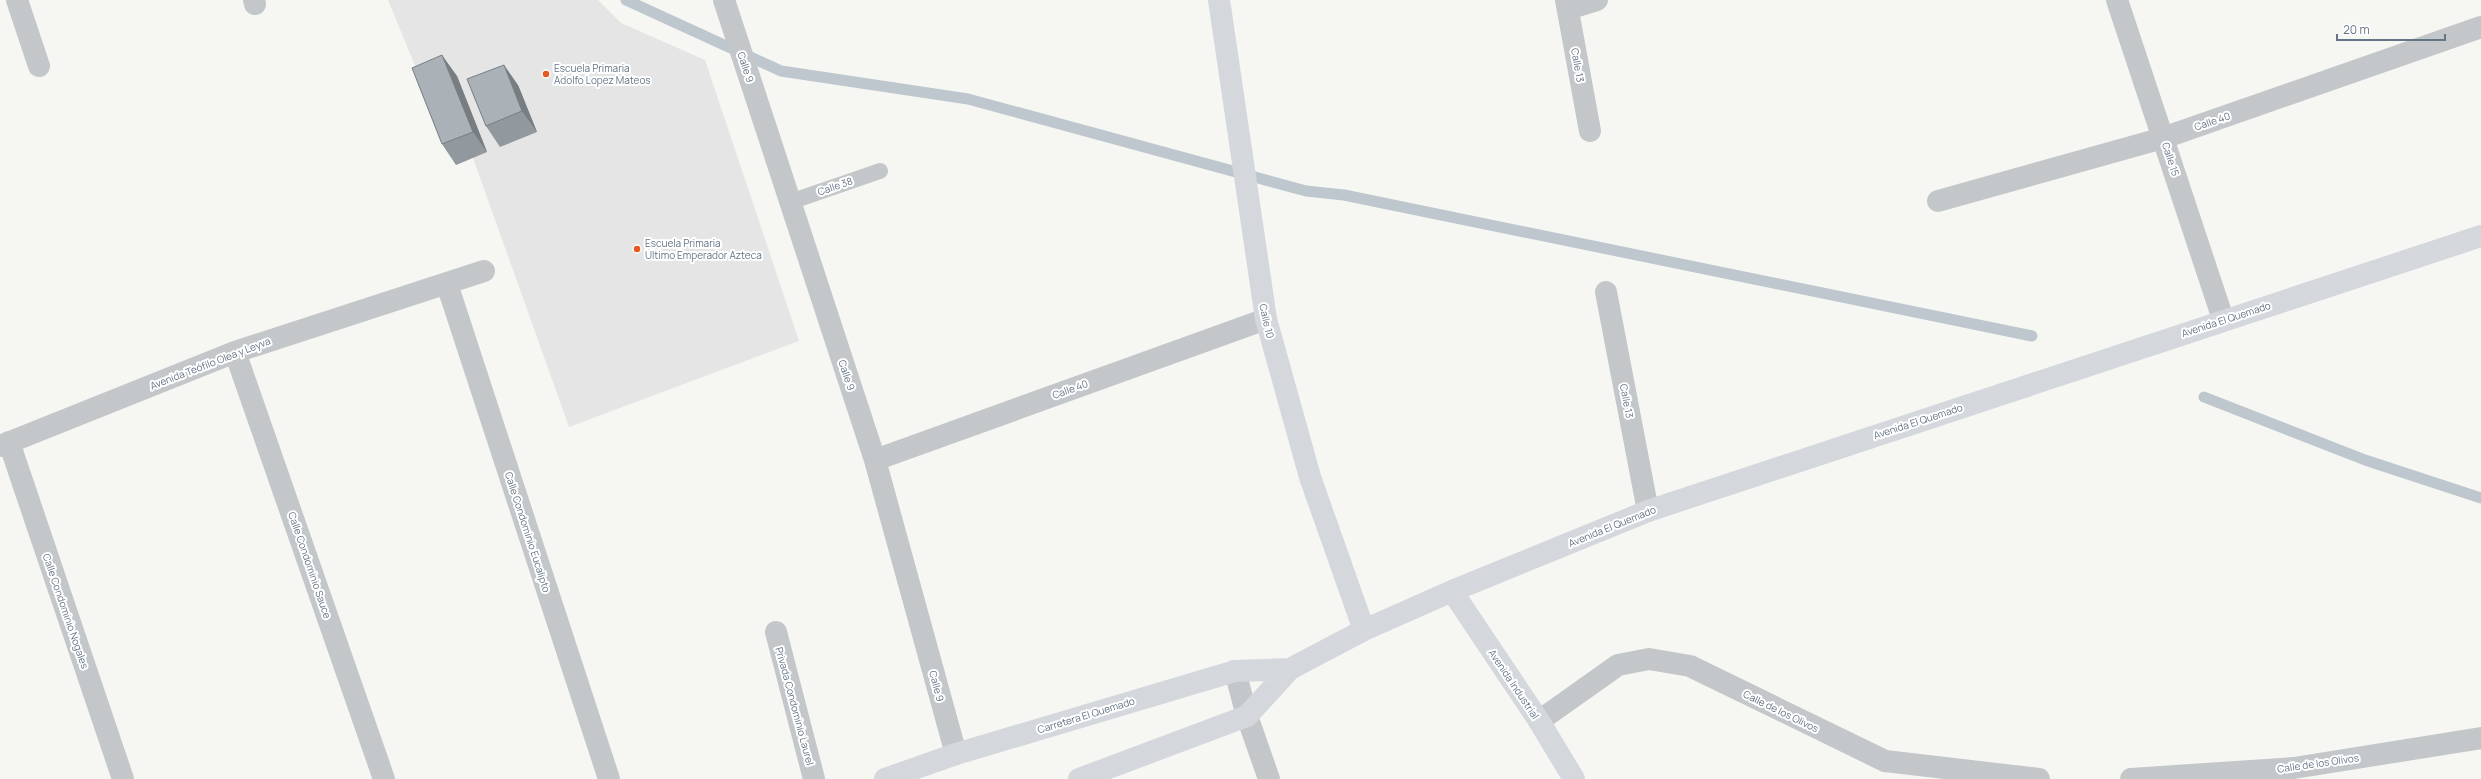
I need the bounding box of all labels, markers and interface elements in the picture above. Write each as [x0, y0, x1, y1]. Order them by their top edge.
scale bar [2337, 16, 2445, 42]
text: 20 m [2343, 21, 2370, 38]
street label: Calle 13 [1568, 47, 1588, 83]
street label: Calle 9 [734, 50, 758, 84]
place label: Escuela Primaria Adolfo Lopez Mateos [554, 61, 651, 87]
marker: Escuela Primaria Adolfo Lopez Mateos [541, 69, 551, 79]
street label: Calle 40 [2192, 108, 2232, 134]
street label: Calle 15 [2159, 140, 2183, 178]
street label: Calle 38 [815, 173, 855, 199]
place label: Escuela Primaria Ultimo Emperador Azteca [645, 236, 762, 262]
marker: Escuela Primaria Ultimo Emperador Azteca [632, 244, 642, 254]
street label: Avenida El Quemado [2180, 298, 2272, 340]
street label: Calle 10 [1256, 302, 1278, 340]
street label: Avenida Teófilo Olea y Leyva [148, 334, 272, 392]
street label: Calle 9 [835, 358, 859, 392]
street label: Calle 40 [1050, 376, 1090, 402]
street label: Calle 13 [1617, 383, 1637, 419]
street label: Avenida El Quemado [1872, 400, 1964, 442]
street label: Calle Condominio Eucalipto [502, 470, 554, 594]
street label: Avenida El Quemado [1566, 502, 1658, 550]
street label: Calle Condominio Sauce [285, 510, 335, 620]
street label: Calle Condominio Nogales [40, 552, 92, 670]
street label: Privada Condominio Laurel [772, 645, 818, 767]
street label: Avenida Industrial [1485, 646, 1543, 722]
street label: Calle 9 [926, 669, 948, 703]
street label: Calle de los Olivos [1741, 687, 1821, 735]
street label: Carretera El Quemado [1036, 694, 1136, 736]
street label: Calle de los Olivos [2276, 750, 2360, 776]

